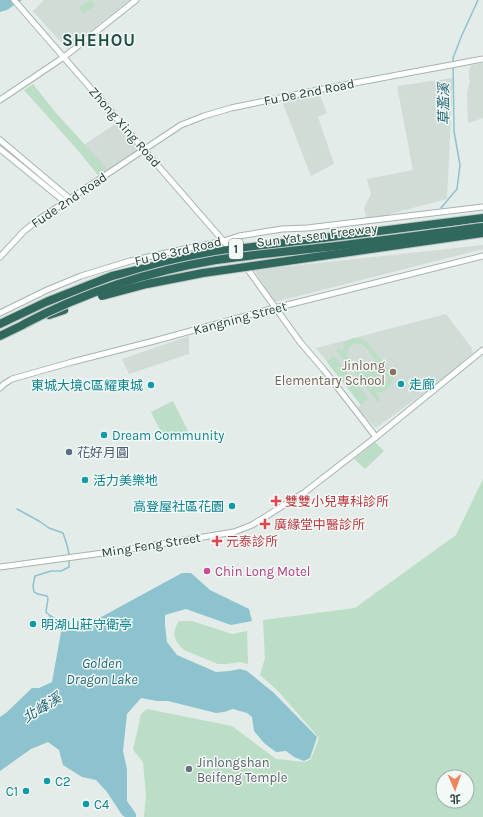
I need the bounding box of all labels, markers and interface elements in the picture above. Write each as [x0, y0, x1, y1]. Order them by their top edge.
district label: SHEHOU [62, 30, 136, 50]
street label: Fu De 2nd Road [262, 76, 356, 108]
water label: 草濫溪 [435, 81, 453, 125]
street label: Zhong Xing Road [86, 84, 164, 170]
street label: Fude 2nd Road [28, 169, 110, 231]
street label: Sun Yat-sen Freeway [256, 220, 378, 250]
street label: Fu De 3rd Road [133, 234, 223, 268]
road number: 1 [229, 239, 243, 259]
street label: Kangning Street [192, 298, 288, 338]
place label: Jinlong Elementary School [275, 358, 386, 388]
marker: Jinlong Elementary School [388, 367, 398, 377]
place label: 走廊 [409, 377, 435, 392]
place label: 東城大境C區耀東城 [31, 378, 143, 393]
marker: 走廊 [396, 379, 406, 389]
marker: 東城大境C區耀東城 [146, 380, 156, 390]
place label: Dream Community [112, 428, 224, 443]
marker: Dream Community [99, 430, 109, 440]
place label: 花好月圓 [77, 445, 129, 460]
marker: 花好月圓 [64, 447, 74, 457]
place label: 活力美樂地 [93, 473, 158, 488]
marker: 活力美樂地 [80, 475, 90, 485]
place label: 雙雙小兒專科診所 [285, 494, 389, 509]
marker: 雙雙小兒專科診所 [270, 495, 282, 507]
place label: 高登屋社區花園 [133, 499, 224, 514]
marker: 高登屋社區花園 [227, 501, 237, 511]
place label: 廣緣堂中醫診所 [274, 517, 365, 532]
marker: 廣緣堂中醫診所 [259, 518, 271, 530]
street label: Ming Feng Street [100, 530, 202, 560]
place label: 元泰診所 [226, 534, 278, 549]
marker: 元泰診所 [211, 535, 223, 547]
place label: Chin Long Motel [215, 564, 310, 579]
marker: Chin Long Motel [202, 566, 212, 576]
place label: 明湖山莊守衛亭 [41, 617, 132, 632]
marker: 明湖山莊守衛亭 [28, 619, 38, 629]
water label: Golden Dragon Lake [66, 655, 138, 688]
water label: 北峰溪 [20, 689, 66, 726]
place label: Jinlongshan Beifeng Temple [197, 755, 288, 785]
marker: Jinlongshan Beifeng Temple [184, 764, 194, 774]
north arrow [435, 769, 475, 809]
place label: C2 [55, 774, 71, 789]
marker: C2 [42, 776, 52, 786]
place label: C1 [6, 784, 18, 799]
marker: C1 [21, 786, 31, 796]
text: 北 [450, 792, 461, 805]
place label: C4 [94, 797, 109, 812]
marker: C4 [81, 799, 91, 809]

